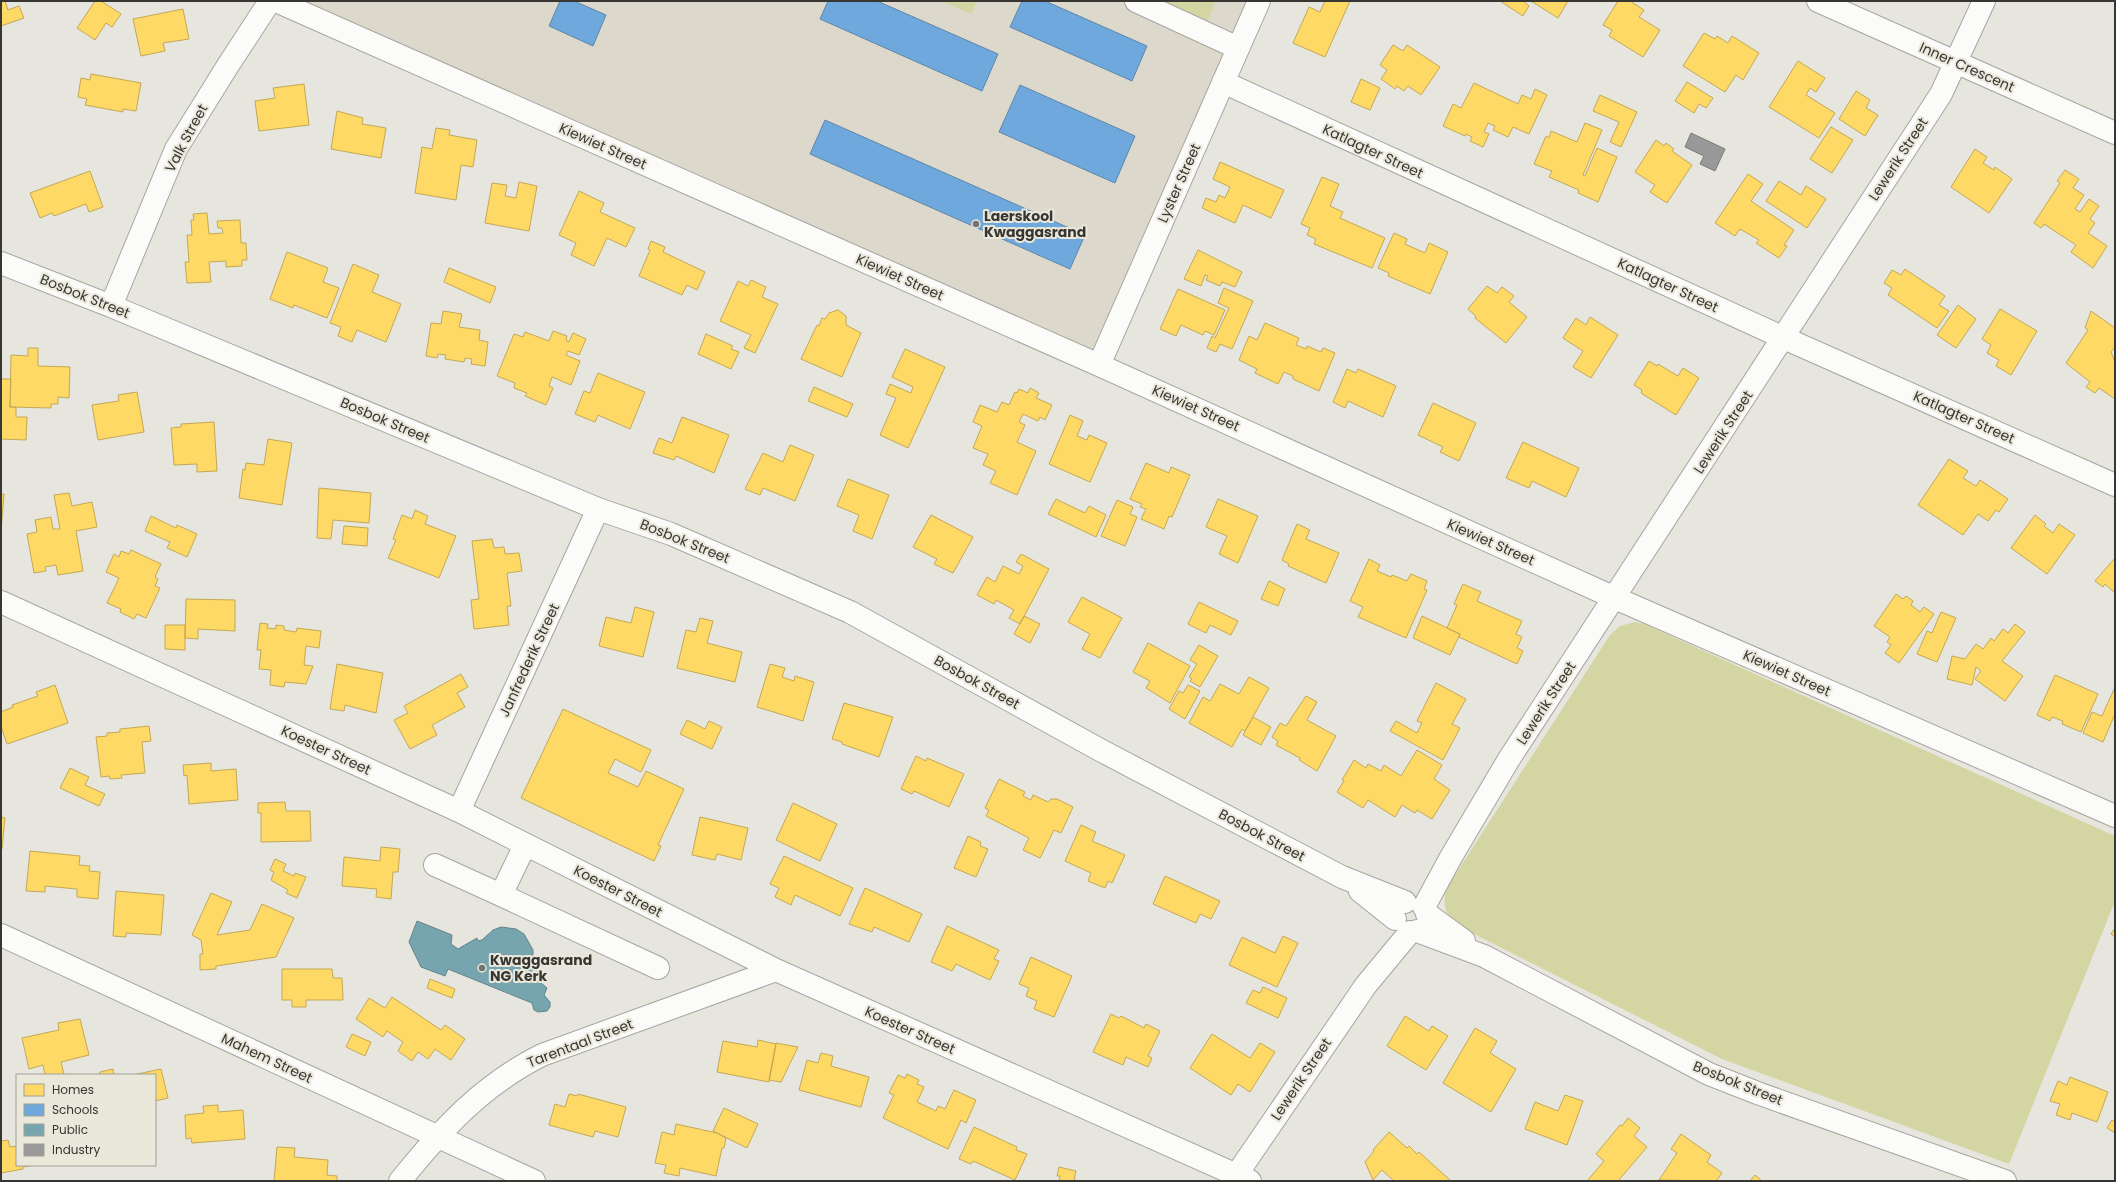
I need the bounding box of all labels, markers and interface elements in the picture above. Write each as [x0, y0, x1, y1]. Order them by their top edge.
street label: Inner Crescent [1916, 37, 2018, 97]
street label: Valk Street [160, 100, 212, 176]
street label: Lewerik Street [1864, 114, 1932, 204]
street label: Kiewiet Street [556, 118, 650, 174]
street label: Katlagter Street [1319, 119, 1427, 183]
street label: Lyster Street [1153, 140, 1205, 226]
place label: Laerskool Kwaggasrand [984, 206, 1086, 242]
marker: Laerskool Kwaggasrand [971, 219, 981, 229]
street label: Kiewiet Street [853, 249, 947, 305]
street label: Katlagter Street [1614, 253, 1722, 317]
street label: Bosbok Street [37, 269, 133, 323]
street label: Kiewiet Street [1149, 380, 1243, 436]
street label: Katlagter Street [1910, 386, 2018, 448]
street label: Lewerik Street [1689, 387, 1757, 477]
street label: Bosbok Street [337, 392, 433, 448]
street label: Bosbok Street [637, 514, 733, 568]
street label: Kiewiet Street [1444, 514, 1538, 570]
street label: Janfrederik Street [494, 600, 564, 720]
street label: Kiewiet Street [1740, 645, 1834, 701]
street label: Bosbok Street [931, 650, 1023, 714]
street label: Lewerik Street [1512, 658, 1580, 748]
street label: Koester Street [278, 720, 374, 780]
street label: Bosbok Street [1215, 804, 1309, 866]
street label: Koester Street [570, 860, 666, 922]
place label: Kwaggasrand NG Kerk [490, 950, 592, 986]
marker: Kwaggasrand NG Kerk [477, 963, 487, 973]
street label: Koester Street [862, 1001, 958, 1059]
street label: Tarentaal Street [524, 1014, 636, 1072]
street label: Mahem Street [218, 1028, 316, 1088]
street label: Lewerik Street [1266, 1034, 1336, 1124]
street label: Bosbok Street [1690, 1056, 1786, 1110]
legend [16, 1074, 156, 1166]
text: Homes [52, 1081, 94, 1098]
text: Schools [52, 1101, 99, 1118]
text: Public [52, 1121, 88, 1138]
text: Industry [52, 1141, 101, 1158]

